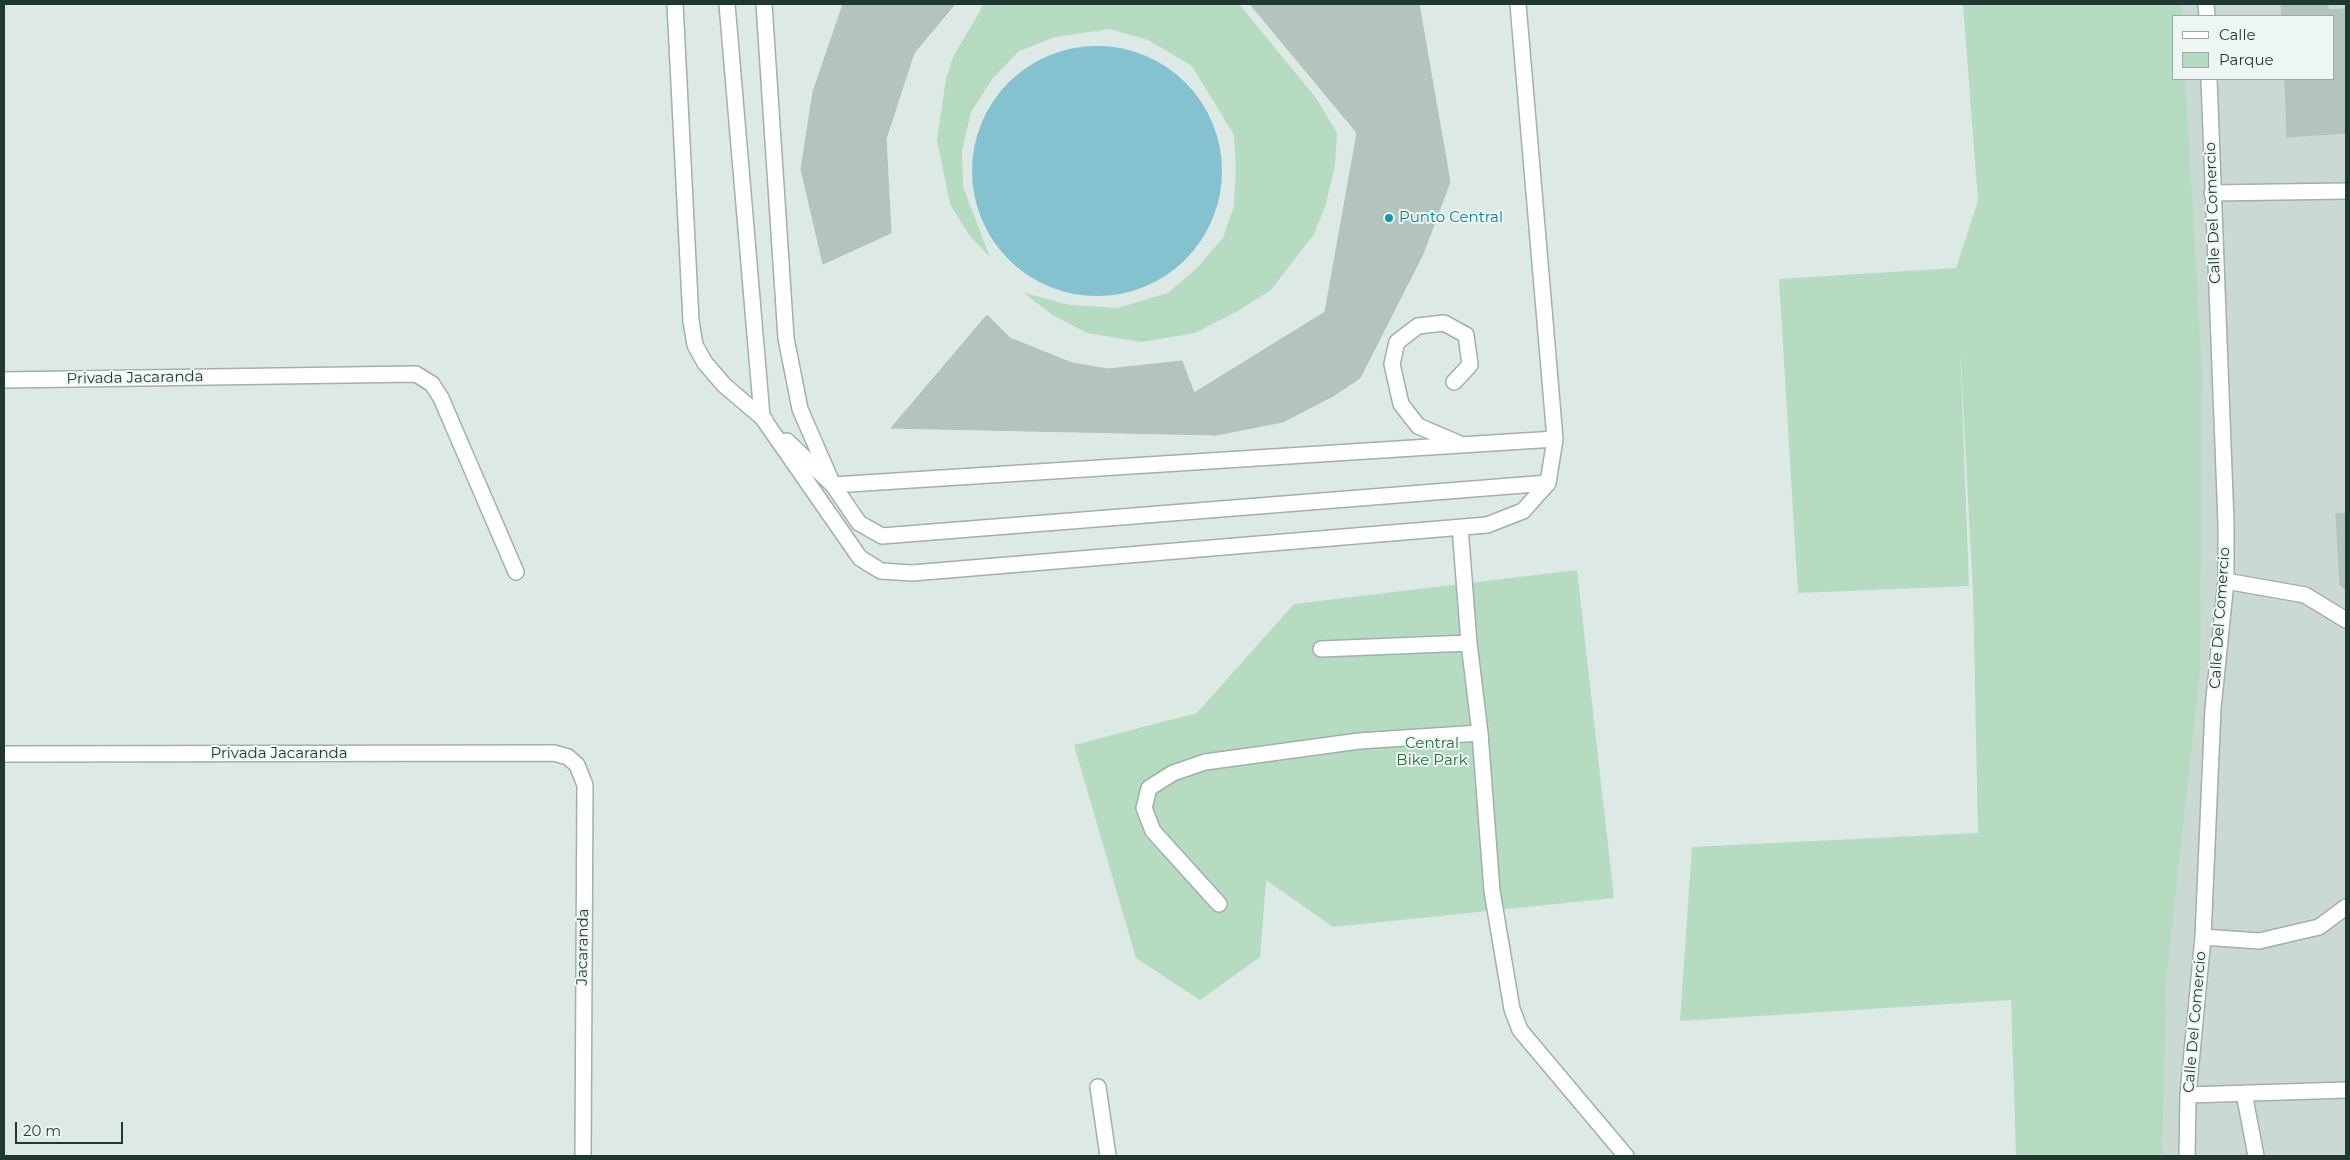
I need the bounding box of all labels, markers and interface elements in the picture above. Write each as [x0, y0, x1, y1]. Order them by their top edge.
legend [2172, 15, 2335, 80]
text: Calle [2219, 25, 2256, 44]
text: Parque [2219, 50, 2274, 69]
street label: Calle Del Comercio [2202, 142, 2224, 284]
place label: Punto Central [1399, 209, 1503, 227]
marker: Punto Central [1383, 212, 1395, 224]
street label: Privada Jacaranda [66, 368, 204, 388]
street label: Calle Del Comercio [2206, 546, 2234, 690]
park label: Central Bike Park [1396, 735, 1468, 770]
street label: Privada Jacaranda [210, 745, 348, 763]
street label: Jacaranda [573, 908, 593, 986]
street label: Calle Del Comercio [2180, 950, 2210, 1094]
scale bar [18, 1112, 125, 1144]
text: 20 m [23, 1121, 61, 1140]

